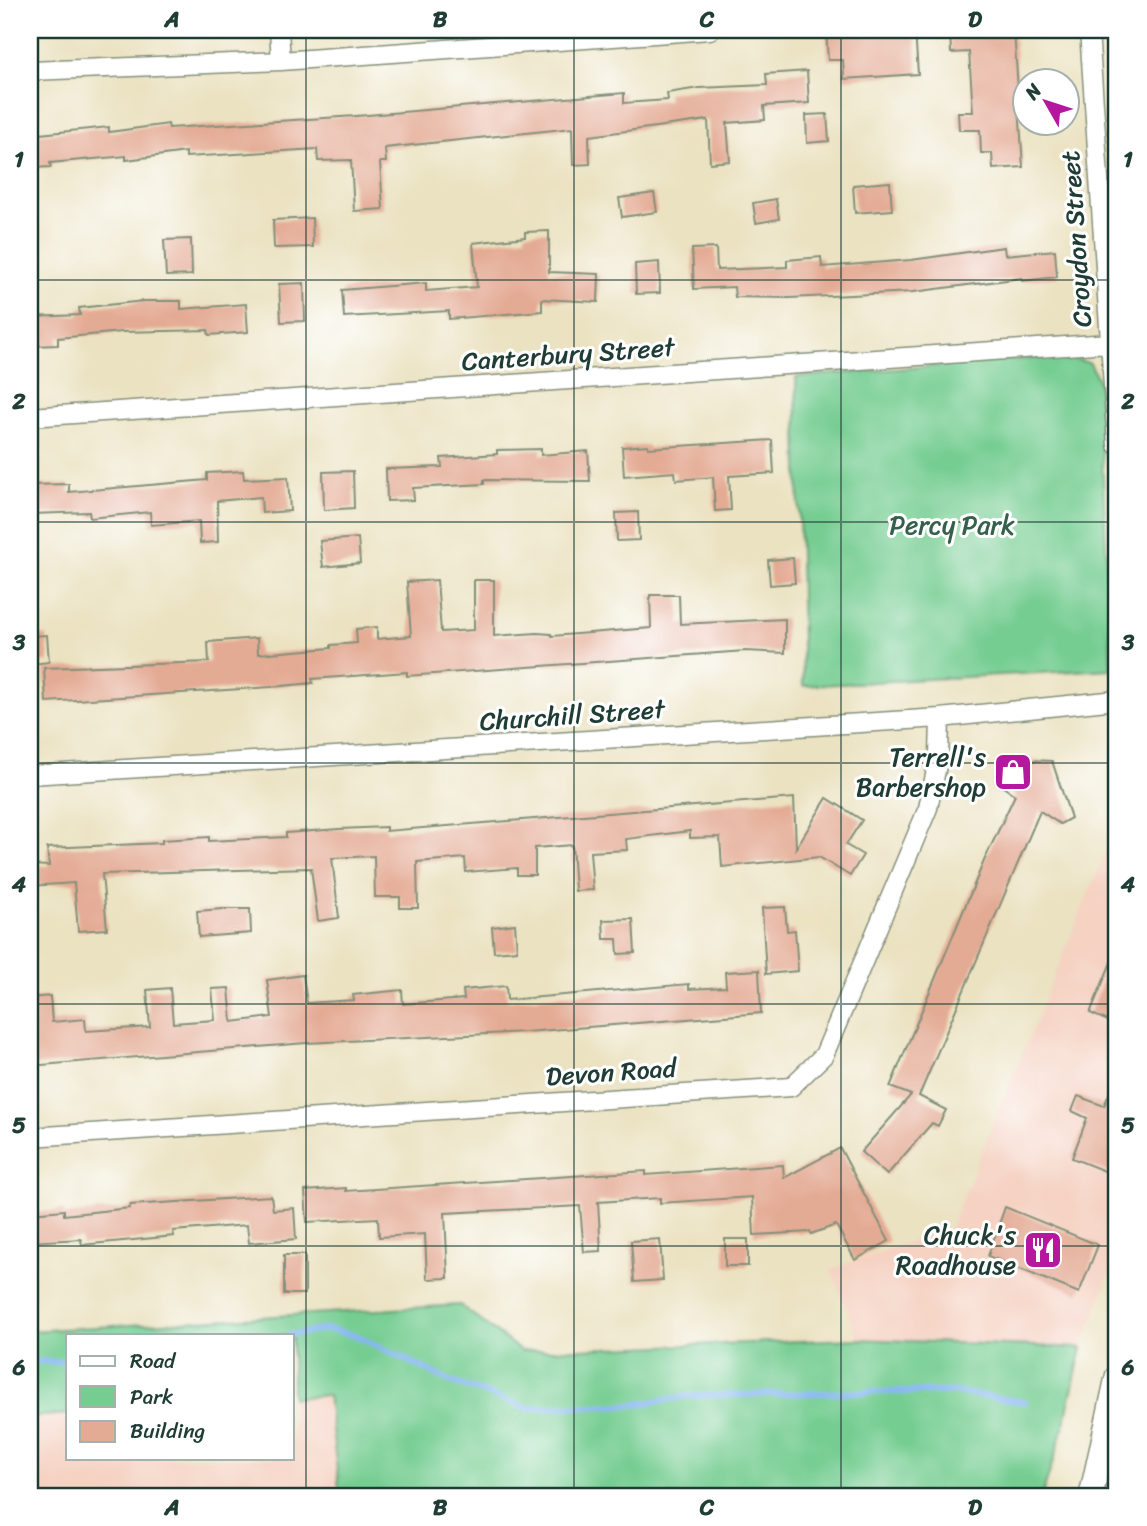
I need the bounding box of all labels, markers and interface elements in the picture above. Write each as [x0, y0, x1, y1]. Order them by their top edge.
text: A [163, 0, 180, 40]
text: B [433, 0, 448, 40]
text: C [699, 0, 715, 40]
text: D [968, 0, 983, 40]
north arrow [1010, 66, 1080, 136]
text: N [1016, 75, 1051, 108]
text: 1 [14, 139, 24, 180]
text: 1 [1123, 139, 1133, 180]
street label: Croydon Street [1047, 149, 1105, 329]
street label: Canterbury Street [460, 324, 677, 384]
text: 2 [11, 381, 26, 422]
text: 2 [1120, 381, 1135, 422]
park label: Percy Park [889, 502, 1015, 548]
text: 3 [12, 622, 26, 663]
text: 3 [1121, 622, 1135, 663]
street label: Churchill Street [478, 685, 668, 744]
place label: Terrell's Barbershop [856, 734, 986, 810]
shop icon: Terrell's Barbershop [992, 751, 1034, 793]
text: 4 [11, 864, 27, 905]
text: 4 [1120, 864, 1136, 905]
street label: Devon Road [544, 1044, 680, 1099]
text: 5 [12, 1105, 26, 1146]
text: 5 [1121, 1105, 1135, 1146]
place label: Chuck's Roadhouse [896, 1212, 1017, 1288]
restaurant icon: Chuck's Roadhouse [1022, 1229, 1064, 1271]
legend [66, 1334, 294, 1460]
text: Road [130, 1342, 177, 1380]
text: 6 [11, 1347, 26, 1388]
text: 6 [1120, 1347, 1135, 1388]
text: Park [130, 1378, 173, 1416]
text: Building [130, 1412, 206, 1450]
text: A [163, 1487, 180, 1526]
text: B [433, 1487, 448, 1526]
text: C [699, 1487, 715, 1526]
text: D [968, 1487, 983, 1526]

